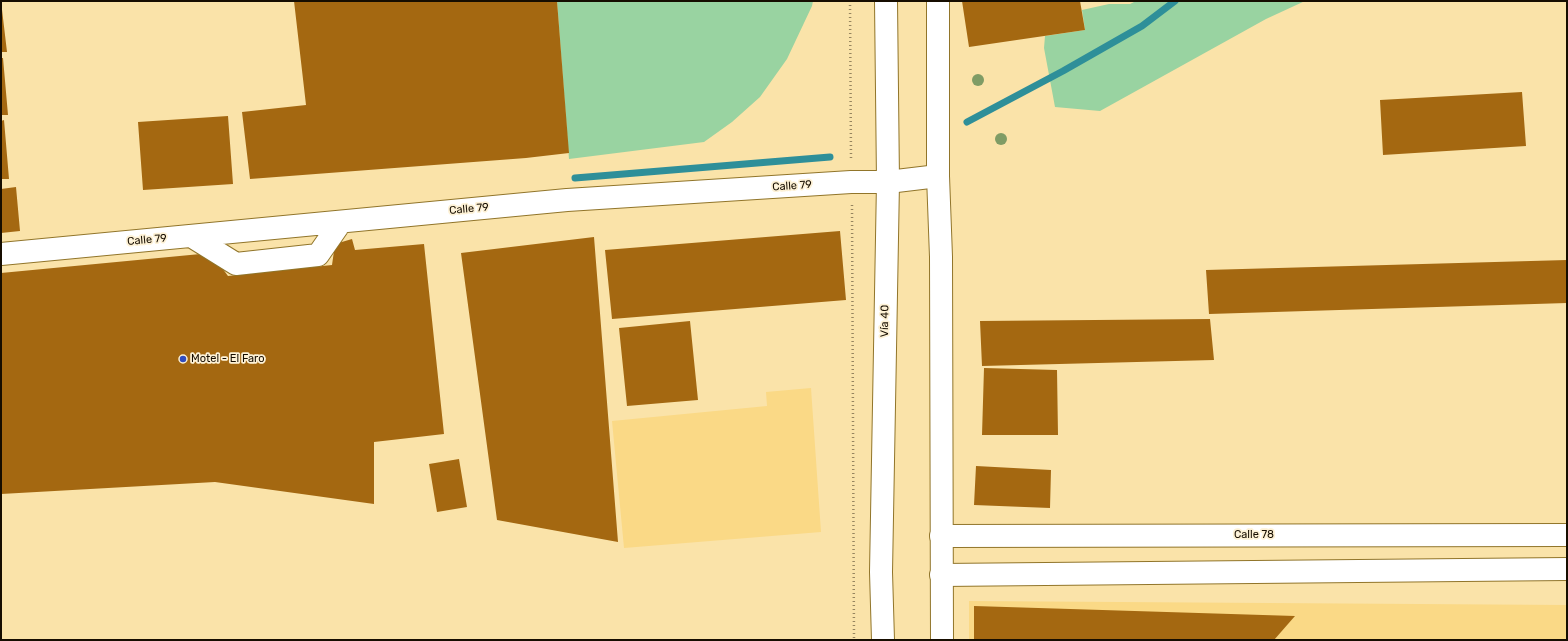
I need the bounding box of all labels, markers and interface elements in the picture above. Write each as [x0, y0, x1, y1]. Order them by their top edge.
street label: Calle 79 [772, 178, 812, 194]
street label: Calle 79 [449, 201, 489, 217]
street label: Calle 79 [127, 232, 167, 248]
street label: Vía 40 [878, 305, 892, 337]
place label: Motel - El Faro [191, 352, 264, 366]
marker: Motel - El Faro [178, 354, 188, 364]
street label: Calle 78 [1234, 528, 1274, 542]

